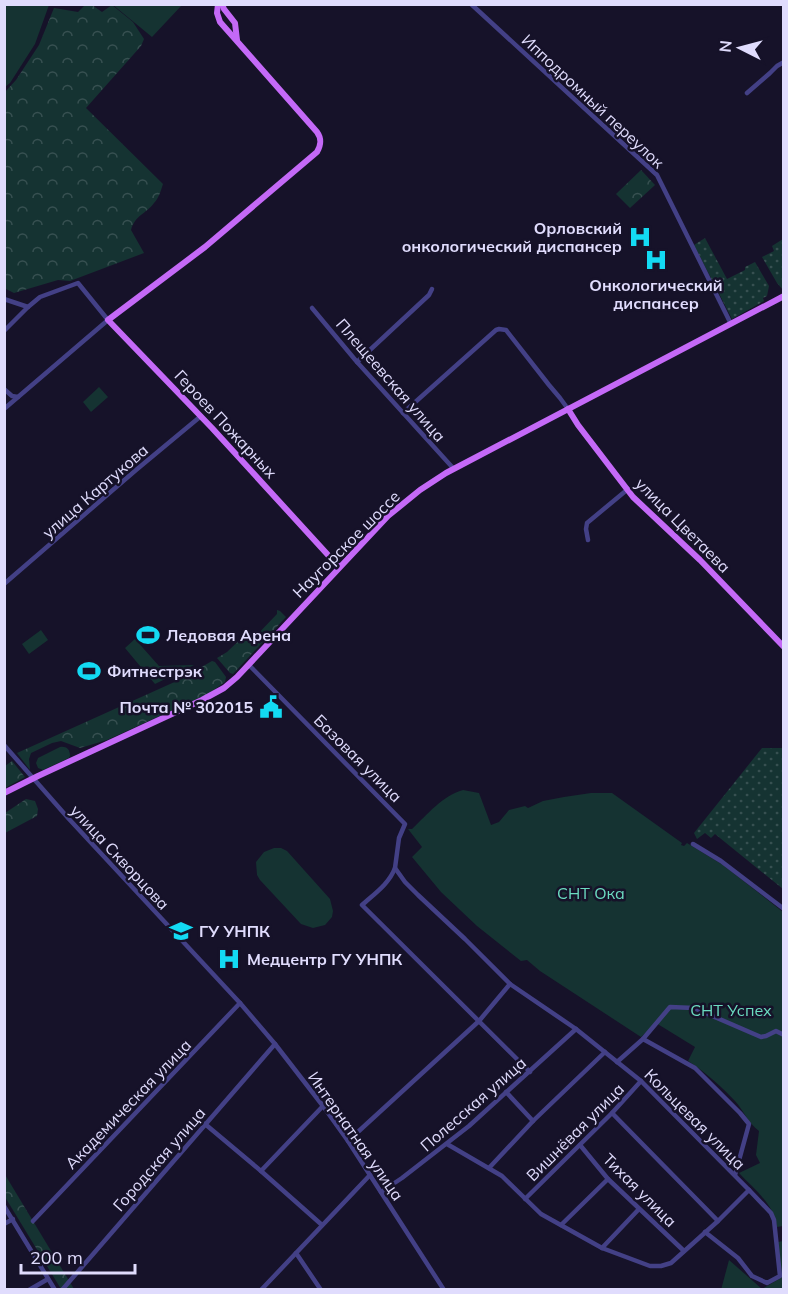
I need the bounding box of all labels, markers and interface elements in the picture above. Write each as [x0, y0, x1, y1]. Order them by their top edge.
north arrow [710, 18, 770, 78]
street label: Ипподромный переулок [518, 30, 669, 172]
text: N [715, 39, 736, 53]
place label: Орловский онкологический диспансер [402, 218, 622, 256]
hospital icon: Орловский онкологический диспансер [627, 224, 653, 250]
hospital icon: Онкологический диспансер [643, 247, 669, 273]
place label: Онкологический диспансер [589, 275, 723, 313]
street label: Плещеевская улица [332, 314, 450, 446]
street label: Героев Пожарных [171, 366, 282, 483]
street label: улица Картукова [38, 440, 152, 542]
street label: улица Цветаева [631, 473, 735, 577]
street label: Наугорское шоссе [288, 486, 404, 602]
sports icon: Ледовая Арена [135, 622, 161, 648]
place label: Ледовая Арена [166, 625, 291, 645]
sports icon: Фитнестрэк [76, 658, 102, 684]
place label: Фитнестрэк [107, 661, 203, 681]
public building icon: Почта № 302015 [258, 694, 284, 720]
place label: Почта № 302015 [119, 697, 253, 717]
street label: Базовая улица [310, 710, 406, 806]
street label: улица Скворцова [66, 800, 174, 914]
park label: СНТ Ока [557, 883, 625, 903]
school or university icon: ГУ УНПК [168, 918, 194, 944]
place label: ГУ УНПК [199, 921, 270, 941]
hospital icon: Медцентр ГУ УНПК [216, 946, 242, 972]
place label: Медцентр ГУ УНПК [247, 949, 402, 969]
park label: СНТ Успех [690, 1000, 772, 1020]
street label: Академическая улица [61, 1035, 195, 1173]
street label: Полесская улица [416, 1053, 530, 1155]
street label: Кольцевая улица [640, 1064, 750, 1174]
street label: Интернатная улица [304, 1068, 408, 1204]
street label: Вишнёвая улица [522, 1079, 628, 1185]
street label: Городская улица [108, 1103, 210, 1215]
street label: Тихая улица [599, 1149, 681, 1231]
scale bar [21, 1237, 135, 1275]
text: 200 m [30, 1246, 83, 1269]

